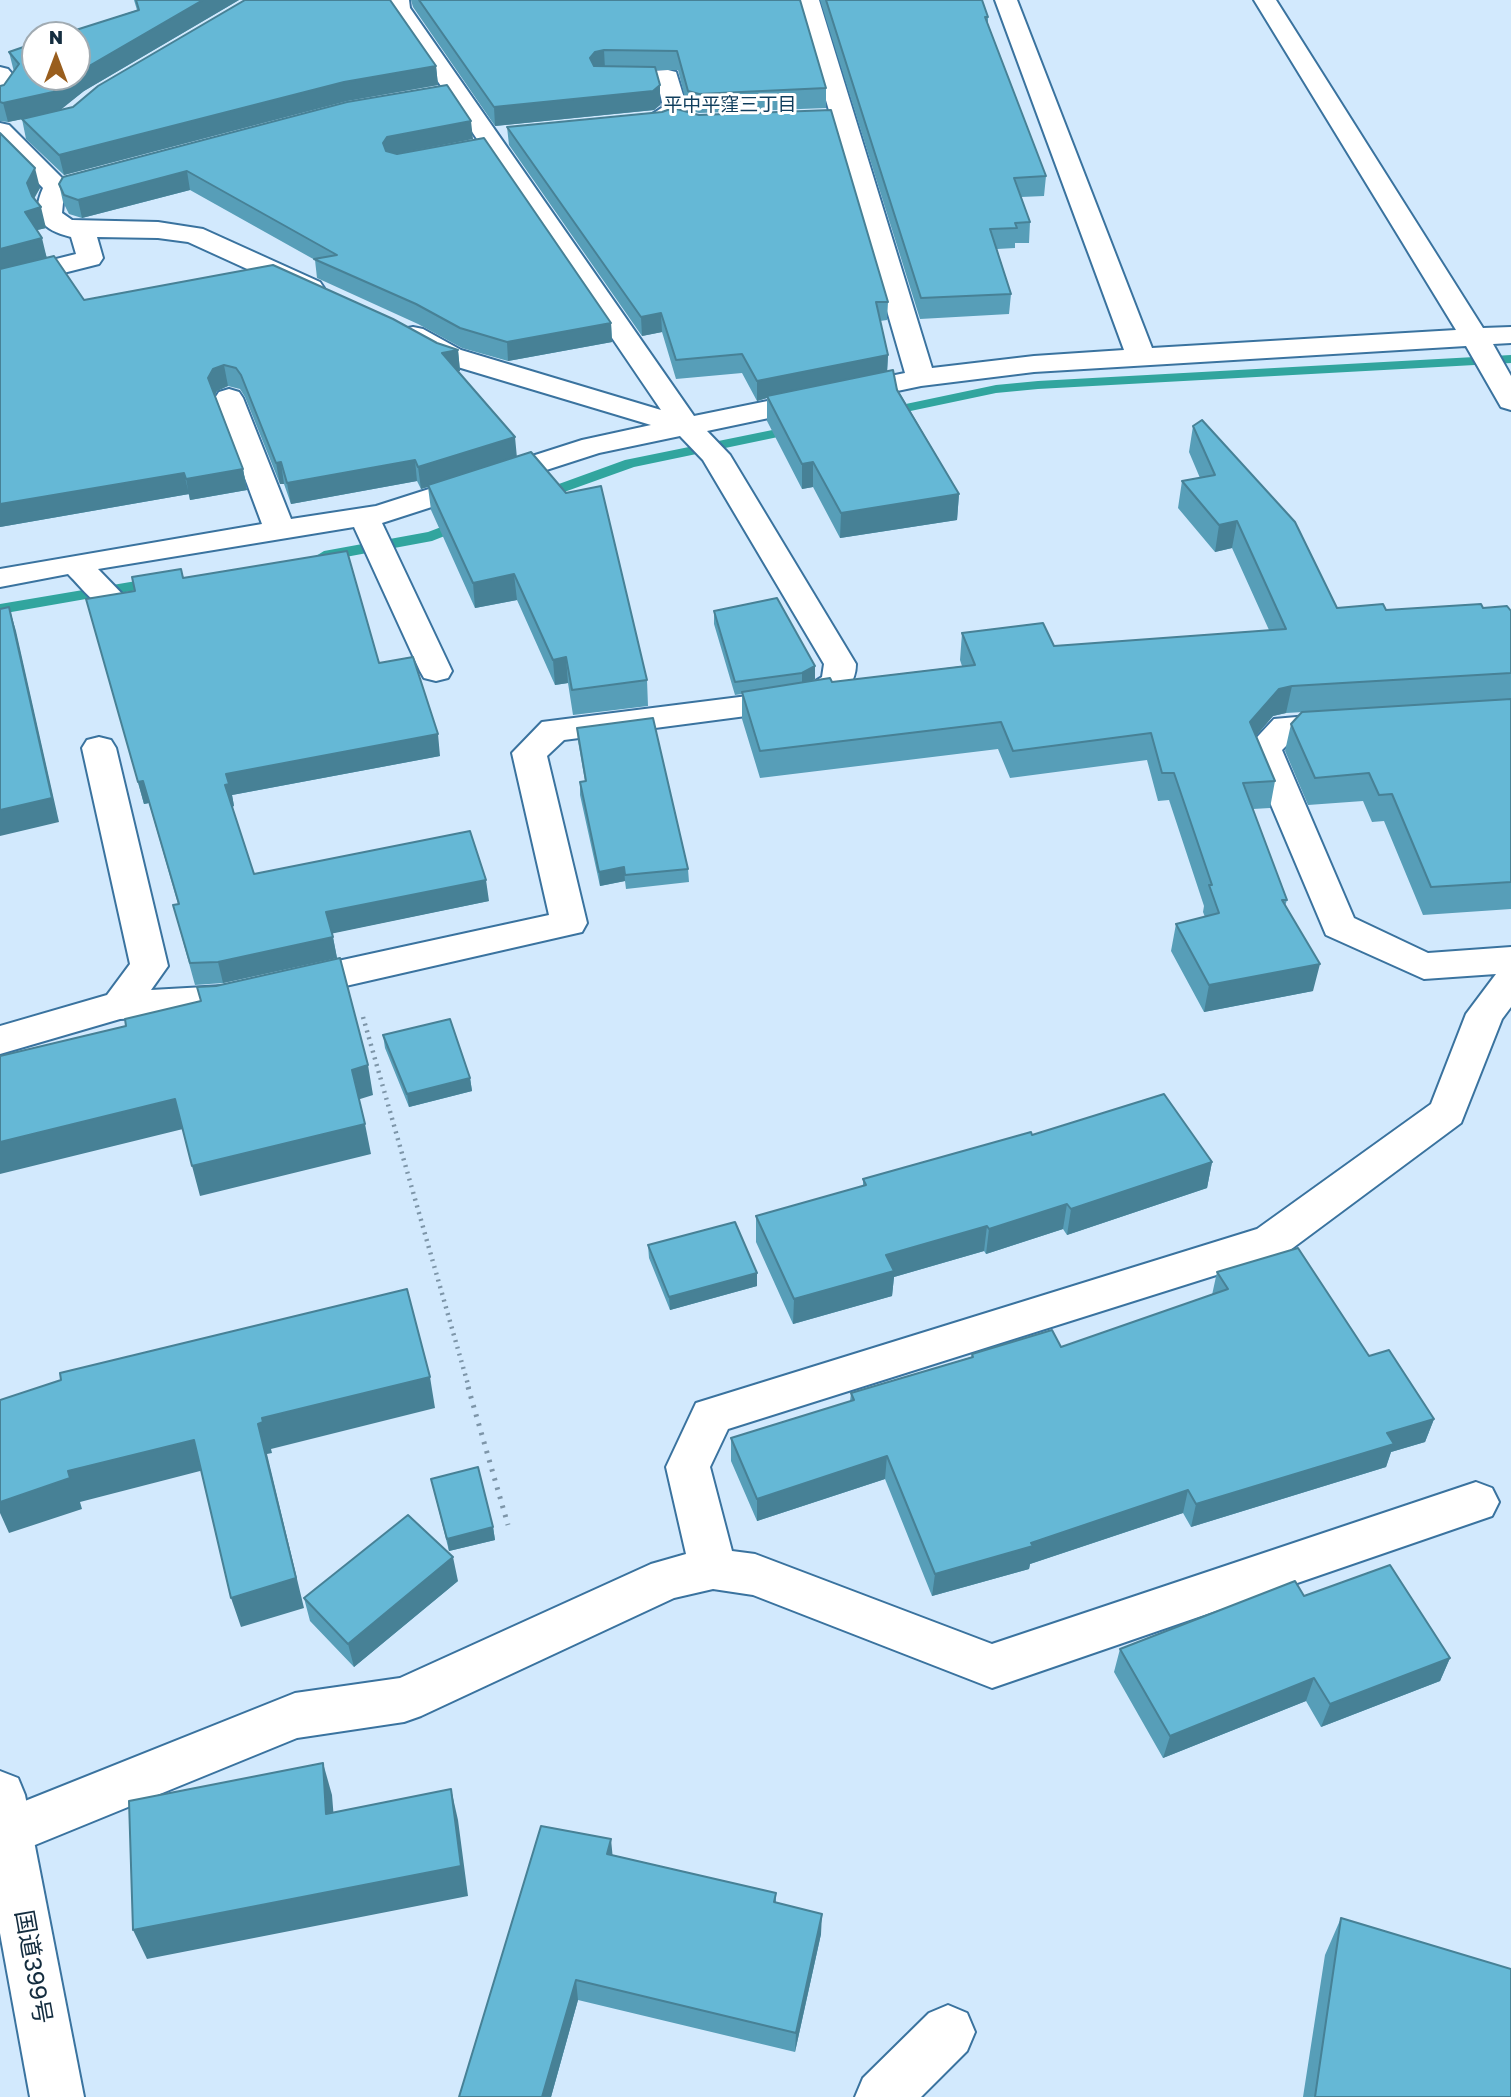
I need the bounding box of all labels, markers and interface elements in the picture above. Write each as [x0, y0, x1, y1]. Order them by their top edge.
north arrow [21, 21, 91, 91]
text: N [49, 25, 63, 48]
district label: 平中平窪三丁目 [664, 94, 796, 116]
street label: 国道399号 [9, 1908, 57, 2026]

